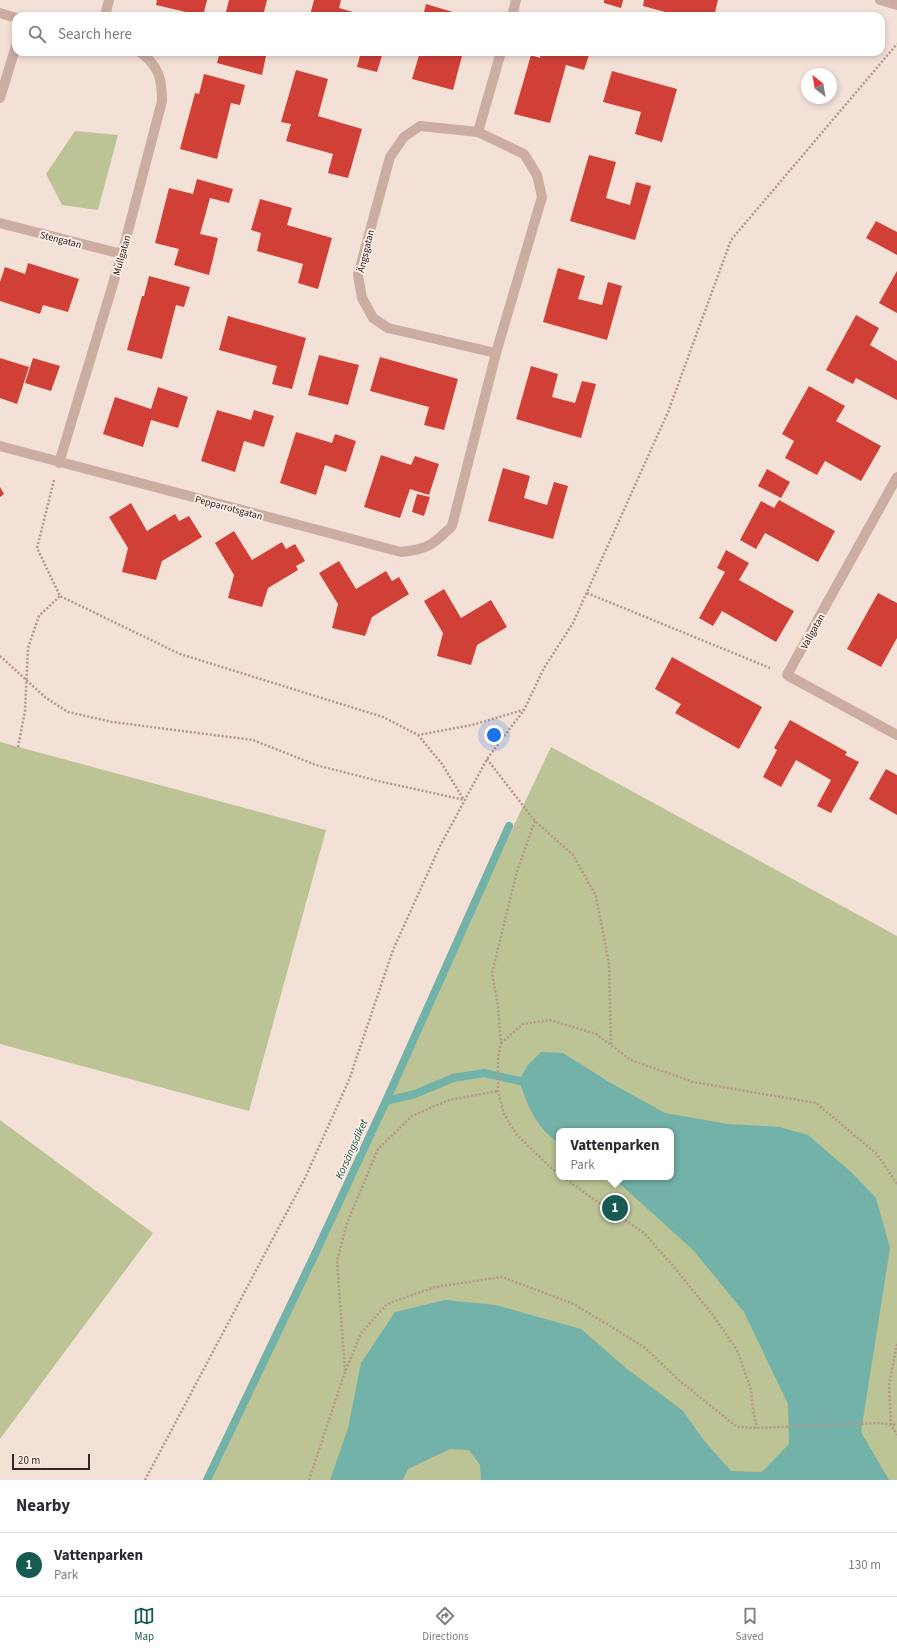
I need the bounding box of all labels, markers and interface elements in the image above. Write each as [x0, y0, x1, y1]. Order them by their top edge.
search box [12, 12, 885, 56]
icon: search [26, 23, 48, 45]
text: Search here [58, 24, 132, 45]
north arrow [801, 68, 837, 104]
street label: Stengatan [39, 228, 83, 252]
street label: Ängsgatan [354, 228, 378, 274]
street label: Mullgatan [110, 234, 134, 277]
street label: Pepparrotsgatan [193, 492, 264, 524]
street label: Vallgatan [797, 611, 828, 652]
your location [484, 725, 504, 745]
water label: Korsängsdiket [332, 1117, 371, 1181]
popup [556, 1128, 674, 1180]
text: Vattenparken [570, 1135, 660, 1156]
text: Park [570, 1156, 595, 1174]
pin: 1 [602, 1193, 628, 1223]
scale bar [12, 1452, 90, 1471]
text: 20 m [18, 1453, 40, 1468]
text: Nearby [16, 1494, 70, 1518]
text: Vattenparken [54, 1545, 143, 1566]
text: 1 [26, 1556, 32, 1574]
text: 130 m [848, 1556, 881, 1574]
text: Park [54, 1566, 78, 1584]
tab: Map [133, 1605, 155, 1644]
tab: Directions [422, 1605, 469, 1644]
tab: Saved [736, 1605, 764, 1644]

